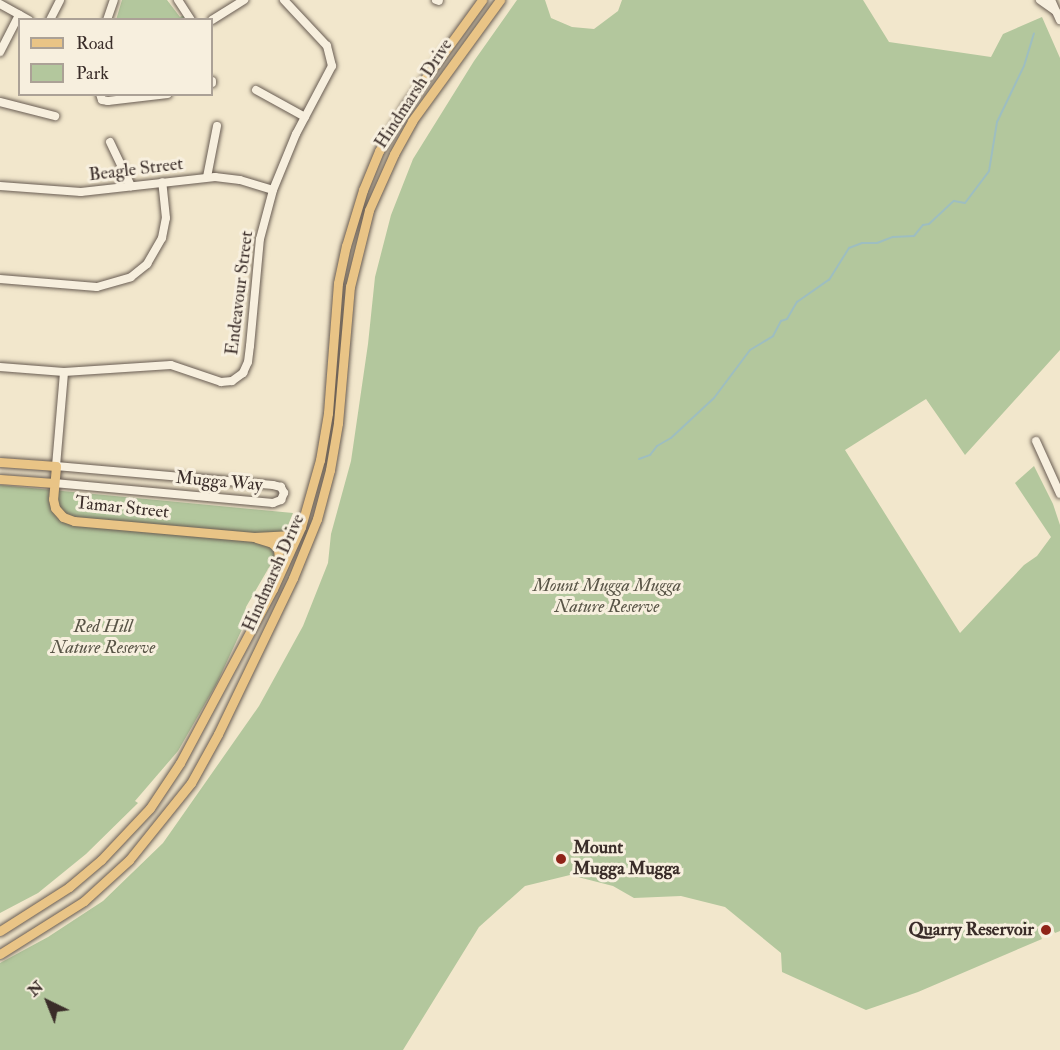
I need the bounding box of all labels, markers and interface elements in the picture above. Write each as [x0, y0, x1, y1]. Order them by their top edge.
legend [18, 18, 213, 96]
text: Road [76, 32, 114, 55]
street label: Hindmarsh Drive [371, 35, 457, 153]
text: Park [76, 62, 109, 85]
street label: Beagle Street [88, 154, 184, 186]
street label: Endeavour Street [222, 230, 258, 356]
street label: Mugga Way [175, 467, 263, 497]
street label: Tamar Street [74, 492, 170, 524]
street label: Hindmarsh Drive [238, 511, 310, 635]
park label: Mount Mugga Mugga Nature Reserve [533, 576, 681, 618]
park label: Red Hill Nature Reserve [51, 617, 155, 660]
place label: Mount Mugga Mugga [573, 838, 680, 880]
marker: Mount Mugga Mugga [554, 852, 568, 866]
place label: Quarry Reservoir [908, 919, 1034, 941]
marker: Quarry Reservoir [1039, 923, 1053, 937]
north arrow [18, 972, 78, 1032]
text: N [24, 977, 48, 1001]

